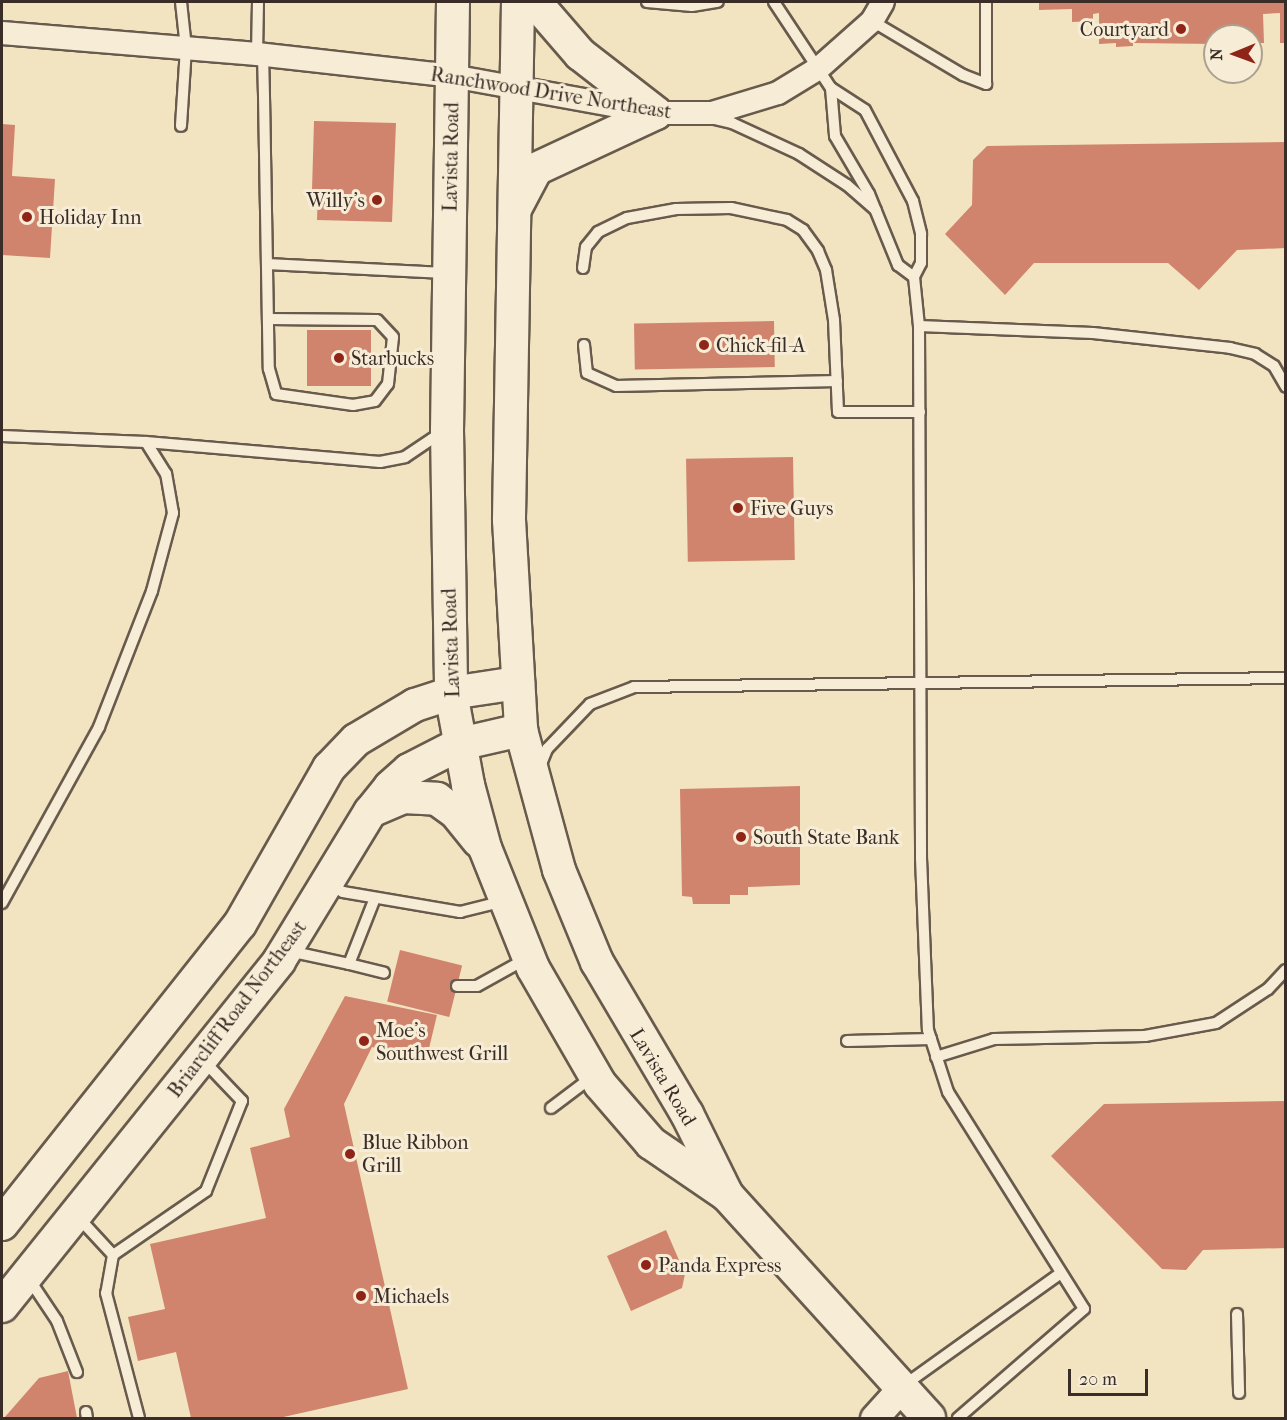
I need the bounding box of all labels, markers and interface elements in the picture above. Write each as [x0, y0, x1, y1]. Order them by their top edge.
place label: Courtyard [1080, 17, 1169, 41]
marker: Courtyard [1174, 22, 1188, 36]
north arrow [1203, 24, 1263, 84]
text: N [1207, 48, 1226, 61]
street label: Ranchwood Drive Northeast [429, 62, 673, 124]
street label: Lavista Road [438, 102, 464, 212]
place label: Willy's [306, 188, 365, 212]
marker: Willy's [370, 193, 384, 207]
place label: Holiday Inn [39, 205, 142, 229]
marker: Holiday Inn [20, 210, 34, 224]
place label: Chick-fil-A [716, 333, 806, 357]
marker: Chick-fil-A [697, 338, 711, 352]
place label: Starbucks [351, 346, 434, 370]
marker: Starbucks [332, 351, 346, 365]
place label: Five Guys [750, 496, 833, 520]
marker: Five Guys [731, 501, 745, 515]
street label: Lavista Road [437, 588, 465, 698]
place label: South State Bank [753, 825, 899, 849]
marker: South State Bank [734, 830, 748, 844]
street label: Briarcliff Road Northeast [163, 916, 311, 1102]
place label: Moe's Southwest Grill [376, 1018, 508, 1065]
street label: Lavista Road [625, 1024, 701, 1130]
marker: Moe's Southwest Grill [357, 1034, 371, 1048]
place label: Blue Ribbon Grill [362, 1130, 469, 1177]
marker: Blue Ribbon Grill [343, 1147, 357, 1161]
place label: Panda Express [658, 1253, 781, 1277]
marker: Panda Express [639, 1258, 653, 1272]
place label: Michaels [373, 1284, 449, 1308]
marker: Michaels [354, 1289, 368, 1303]
scale bar [1071, 1357, 1150, 1395]
text: 20 m [1079, 1369, 1117, 1390]

